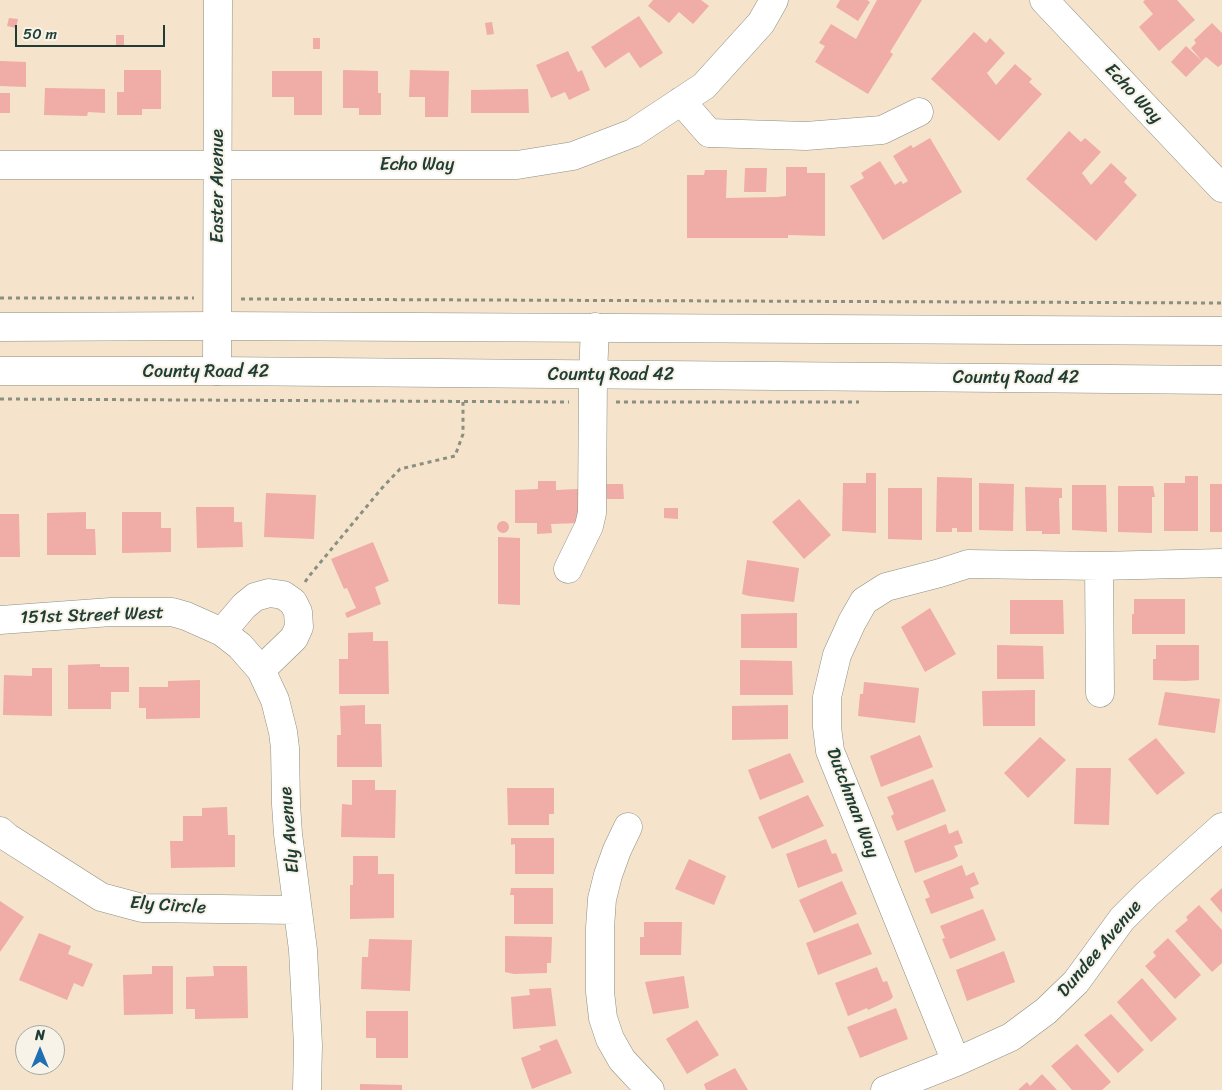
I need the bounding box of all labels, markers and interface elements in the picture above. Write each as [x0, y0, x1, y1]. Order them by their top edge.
scale bar [18, 15, 168, 47]
text: 50 m [23, 21, 57, 47]
street label: Echo Way [1100, 59, 1166, 129]
street label: Easter Avenue [207, 129, 229, 243]
street label: Echo Way [380, 154, 454, 176]
street label: County Road 42 [143, 361, 269, 383]
street label: County Road 42 [548, 364, 674, 386]
street label: County Road 42 [953, 367, 1079, 389]
street label: 151st Street West [20, 603, 164, 629]
street label: Dutchman Way [821, 745, 883, 861]
street label: Ely Avenue [275, 786, 305, 874]
street label: Ely Circle [129, 893, 207, 919]
street label: Dundee Avenue [1053, 896, 1147, 1002]
text: N [35, 1023, 45, 1048]
north arrow [15, 1025, 65, 1075]

